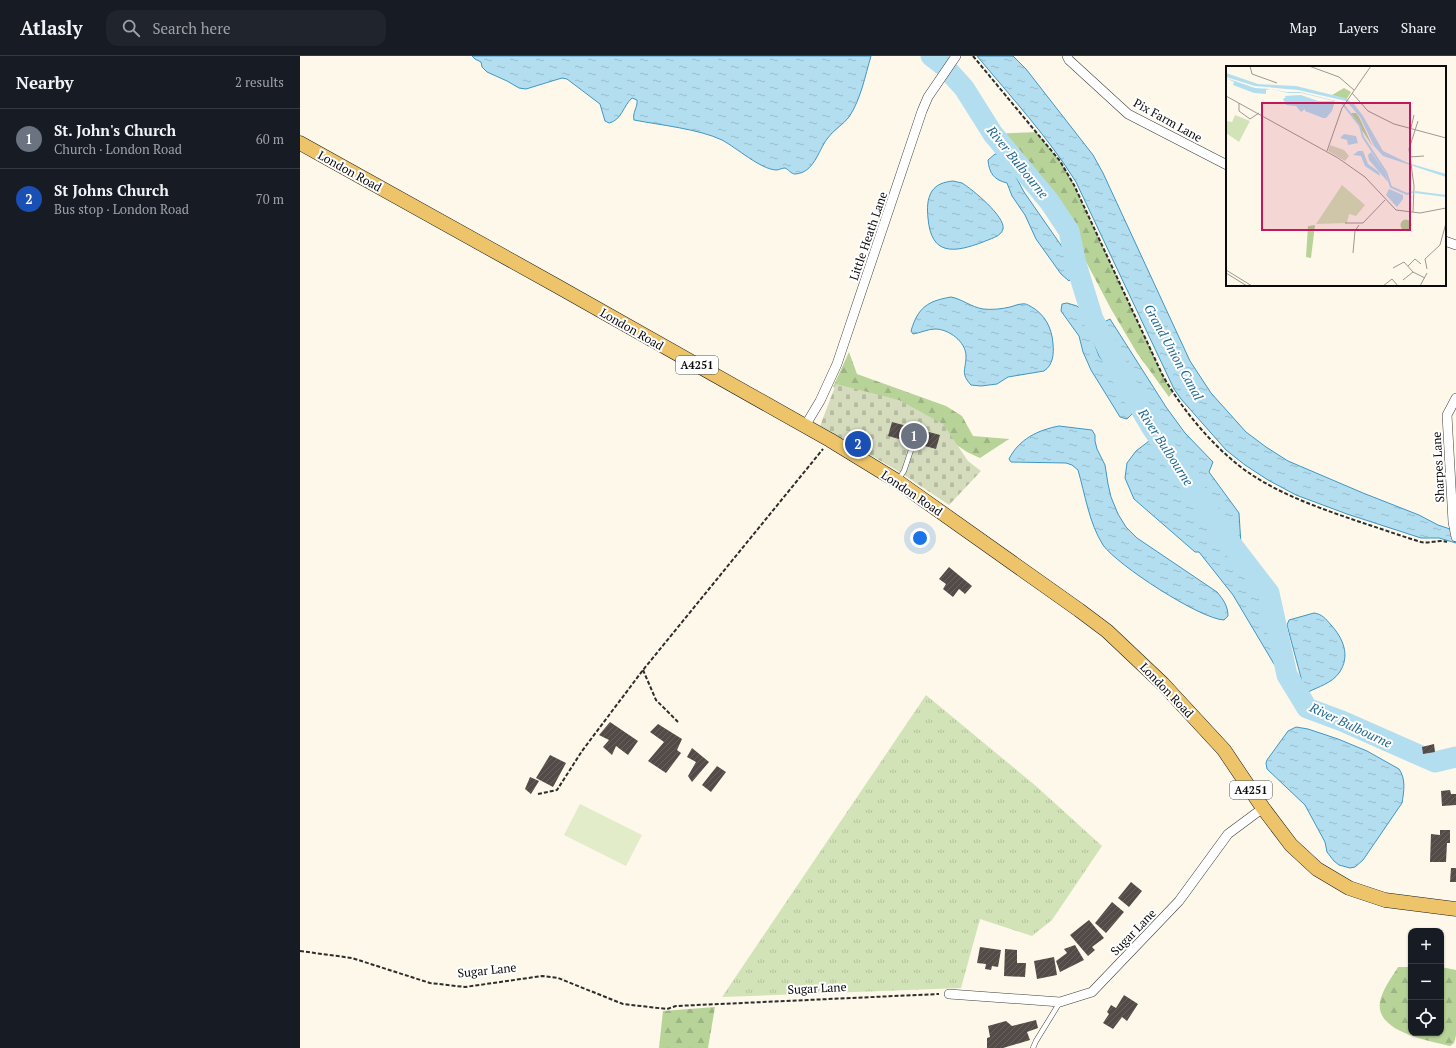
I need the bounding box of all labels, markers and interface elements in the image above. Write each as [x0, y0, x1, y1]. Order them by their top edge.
search box [106, 10, 386, 46]
text: Atlasly [20, 15, 82, 40]
icon: search [120, 17, 142, 39]
text: Search here [152, 18, 230, 38]
text: Map [1290, 18, 1317, 37]
text: Layers [1339, 18, 1379, 37]
text: Share [1401, 18, 1436, 37]
inset map [1226, 66, 1446, 286]
text: Nearby [16, 71, 74, 94]
text: 2 results [235, 73, 284, 91]
street label: Pix Farm Lane [1131, 95, 1205, 145]
text: St. John's Church [54, 120, 176, 140]
water label: River Bulbourne [983, 121, 1053, 202]
text: 1 [25, 130, 33, 148]
text: 60 m [256, 130, 284, 148]
text: Church · London Road [54, 140, 182, 158]
street label: London Road [316, 147, 385, 195]
text: St Johns Church [54, 180, 169, 200]
text: 2 [25, 190, 33, 208]
text: 70 m [256, 190, 284, 208]
street label: Little Heath Lane [846, 190, 890, 282]
text: Bus stop · London Road [54, 200, 189, 218]
water label: Grand Union Canal [1140, 301, 1208, 404]
street label: London Road [598, 305, 667, 353]
road number: A4251 [676, 356, 718, 374]
water label: River Bulbourne [1134, 404, 1198, 489]
pin: 1 [901, 421, 927, 451]
pin: 2 [845, 429, 871, 459]
street label: Sharpes Lane [1429, 431, 1447, 503]
street label: London Road [879, 467, 946, 519]
your location [910, 528, 930, 548]
street label: London Road [1137, 659, 1197, 721]
water label: River Bulbourne [1306, 698, 1395, 752]
road number: A4251 [1230, 781, 1272, 799]
street label: Sugar Lane [1107, 906, 1159, 958]
map controls [1408, 928, 1444, 1036]
button: + [1408, 928, 1444, 964]
street label: Sugar Lane [457, 959, 517, 981]
button: − [1408, 964, 1444, 1000]
street label: Sugar Lane [787, 979, 847, 997]
button: locate [1408, 1000, 1444, 1036]

